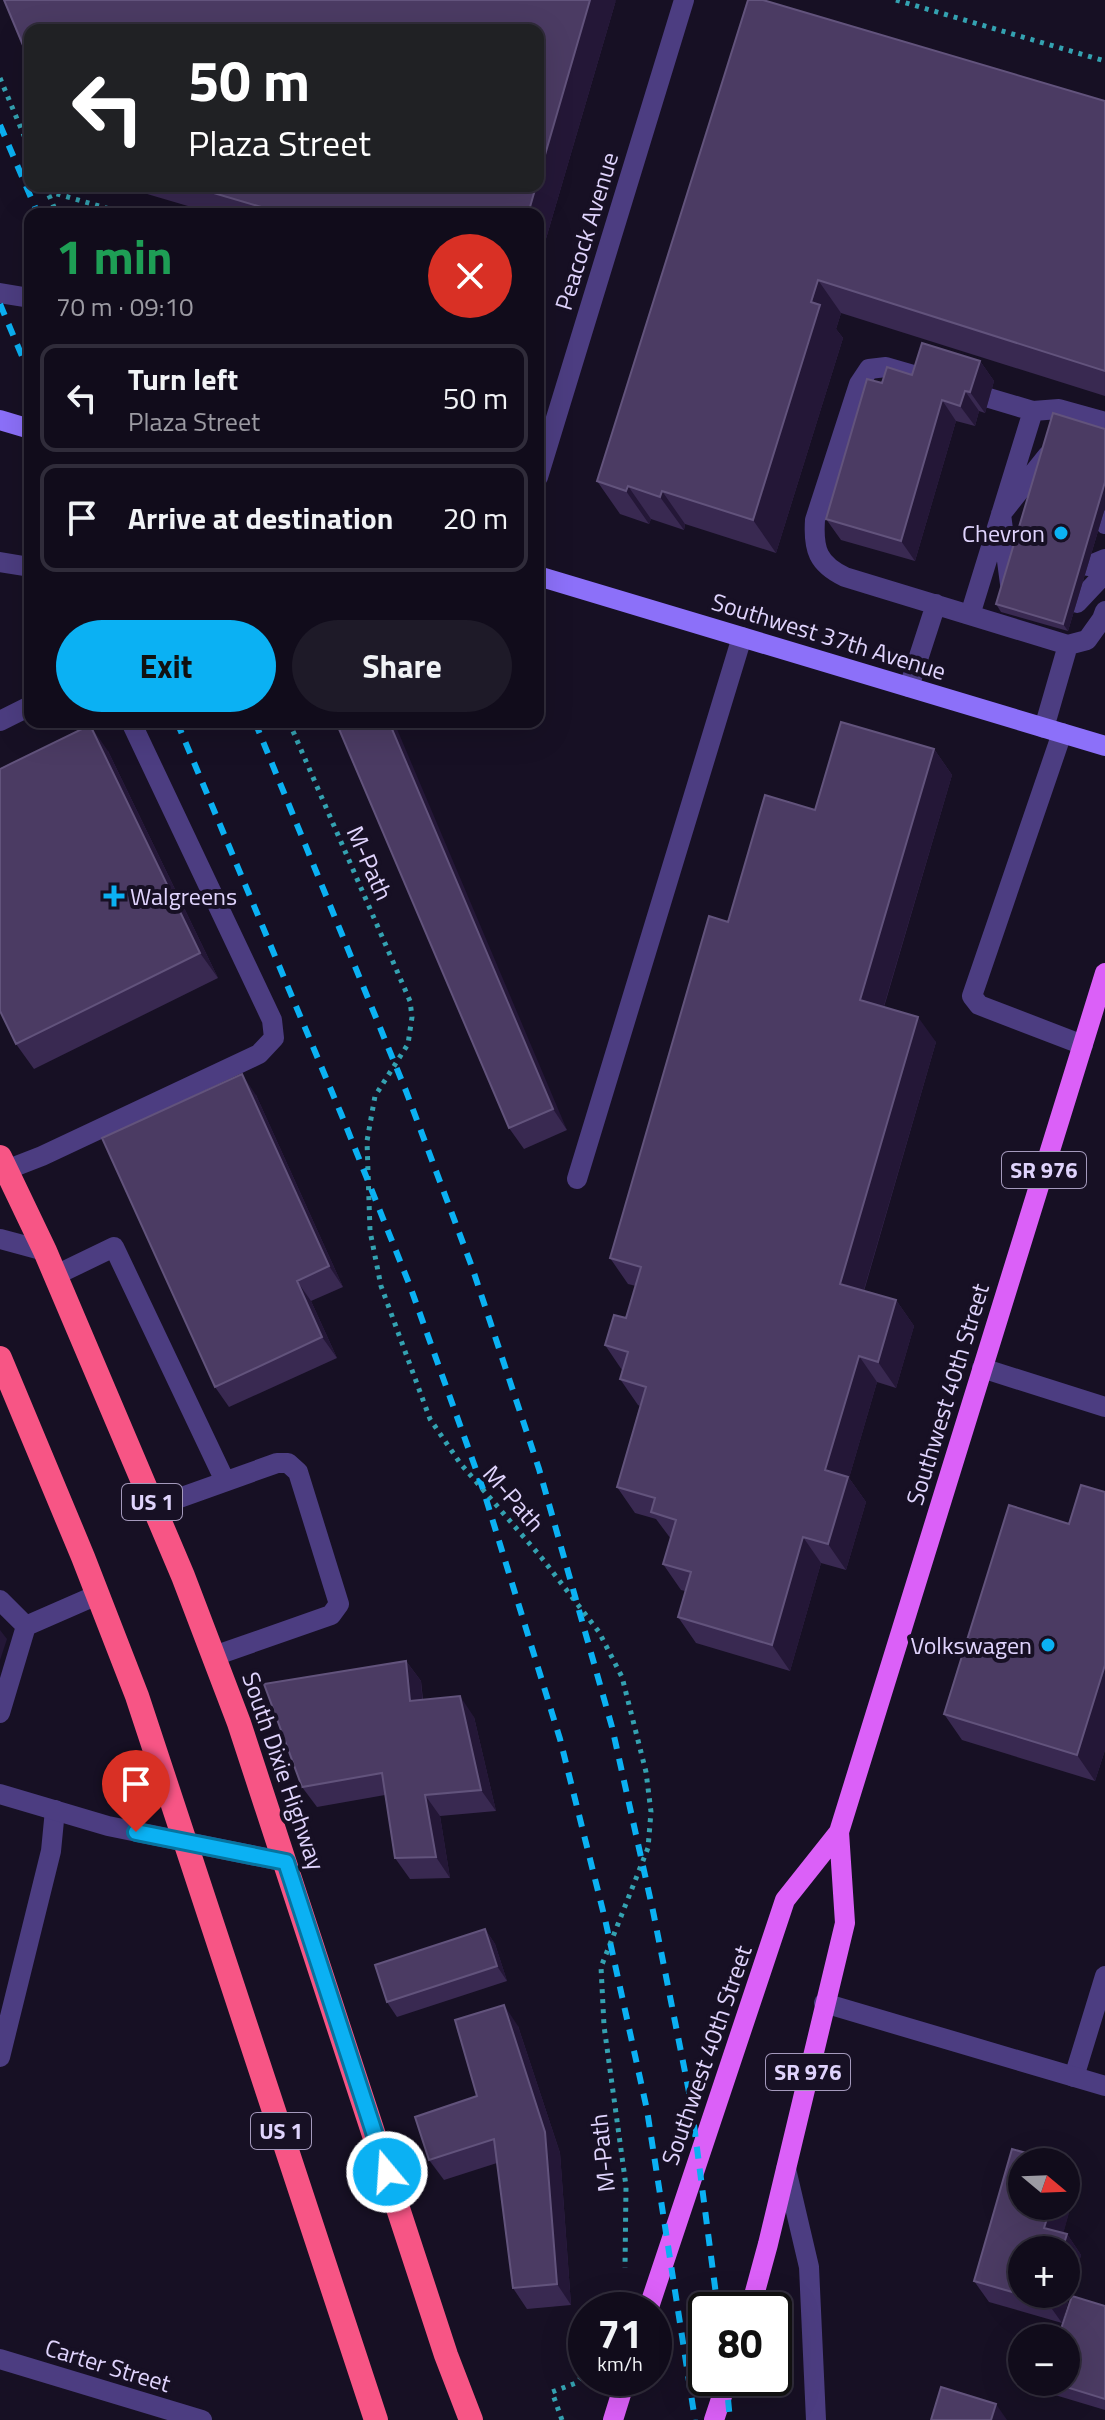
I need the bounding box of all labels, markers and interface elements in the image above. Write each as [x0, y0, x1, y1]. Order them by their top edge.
text: 50 m [188, 38, 310, 123]
icon: left [56, 56, 160, 160]
text: Plaza Street [188, 115, 371, 170]
street label: Peacock Avenue [545, 148, 627, 314]
text: 1 min [56, 220, 173, 293]
button: close [428, 234, 512, 318]
text: 70 m · 09:10 [56, 287, 194, 326]
text: Turn left [128, 356, 238, 402]
text: 50 m [443, 375, 508, 421]
icon: left [60, 376, 104, 420]
text: Plaza Street [128, 402, 260, 441]
text: Arrive at destination [128, 495, 393, 541]
text: 20 m [443, 495, 508, 541]
icon: arrive [60, 496, 104, 540]
place label: Chevron [962, 515, 1045, 551]
marker: Chevron [1052, 524, 1070, 542]
street label: Southwest 37th Avenue [707, 583, 951, 689]
button: Exit [56, 620, 276, 712]
button: Share [292, 620, 512, 712]
street label: M-Path [338, 820, 402, 906]
place label: Walgreens [130, 878, 237, 914]
marker: Walgreens [105, 887, 123, 905]
road number: SR 976 [1002, 1152, 1086, 1188]
street label: Southwest 40th Street [896, 1278, 998, 1509]
street label: M-Path [475, 1457, 553, 1539]
road number: US 1 [122, 1484, 182, 1520]
place label: Volkswagen [910, 1627, 1032, 1663]
marker: Volkswagen [1039, 1636, 1057, 1654]
street label: South Dixie Highway [233, 1667, 335, 1875]
pin [102, 1750, 170, 1832]
icon: arrive [114, 1762, 158, 1806]
street label: Southwest 40th Street [652, 1940, 761, 2170]
road number: SR 976 [766, 2054, 850, 2090]
street label: M-Path [580, 2112, 624, 2194]
road number: US 1 [251, 2113, 311, 2149]
position arrow [345, 2130, 429, 2214]
north arrow [1008, 2148, 1080, 2220]
map controls [1008, 2148, 1080, 2396]
button: + [1008, 2236, 1080, 2308]
speed limit sign: 80 [688, 2292, 792, 2396]
text: 71 [598, 2303, 642, 2364]
button: − [1008, 2324, 1080, 2396]
street label: Carter Street [41, 2329, 176, 2401]
text: km/h [597, 2348, 643, 2379]

